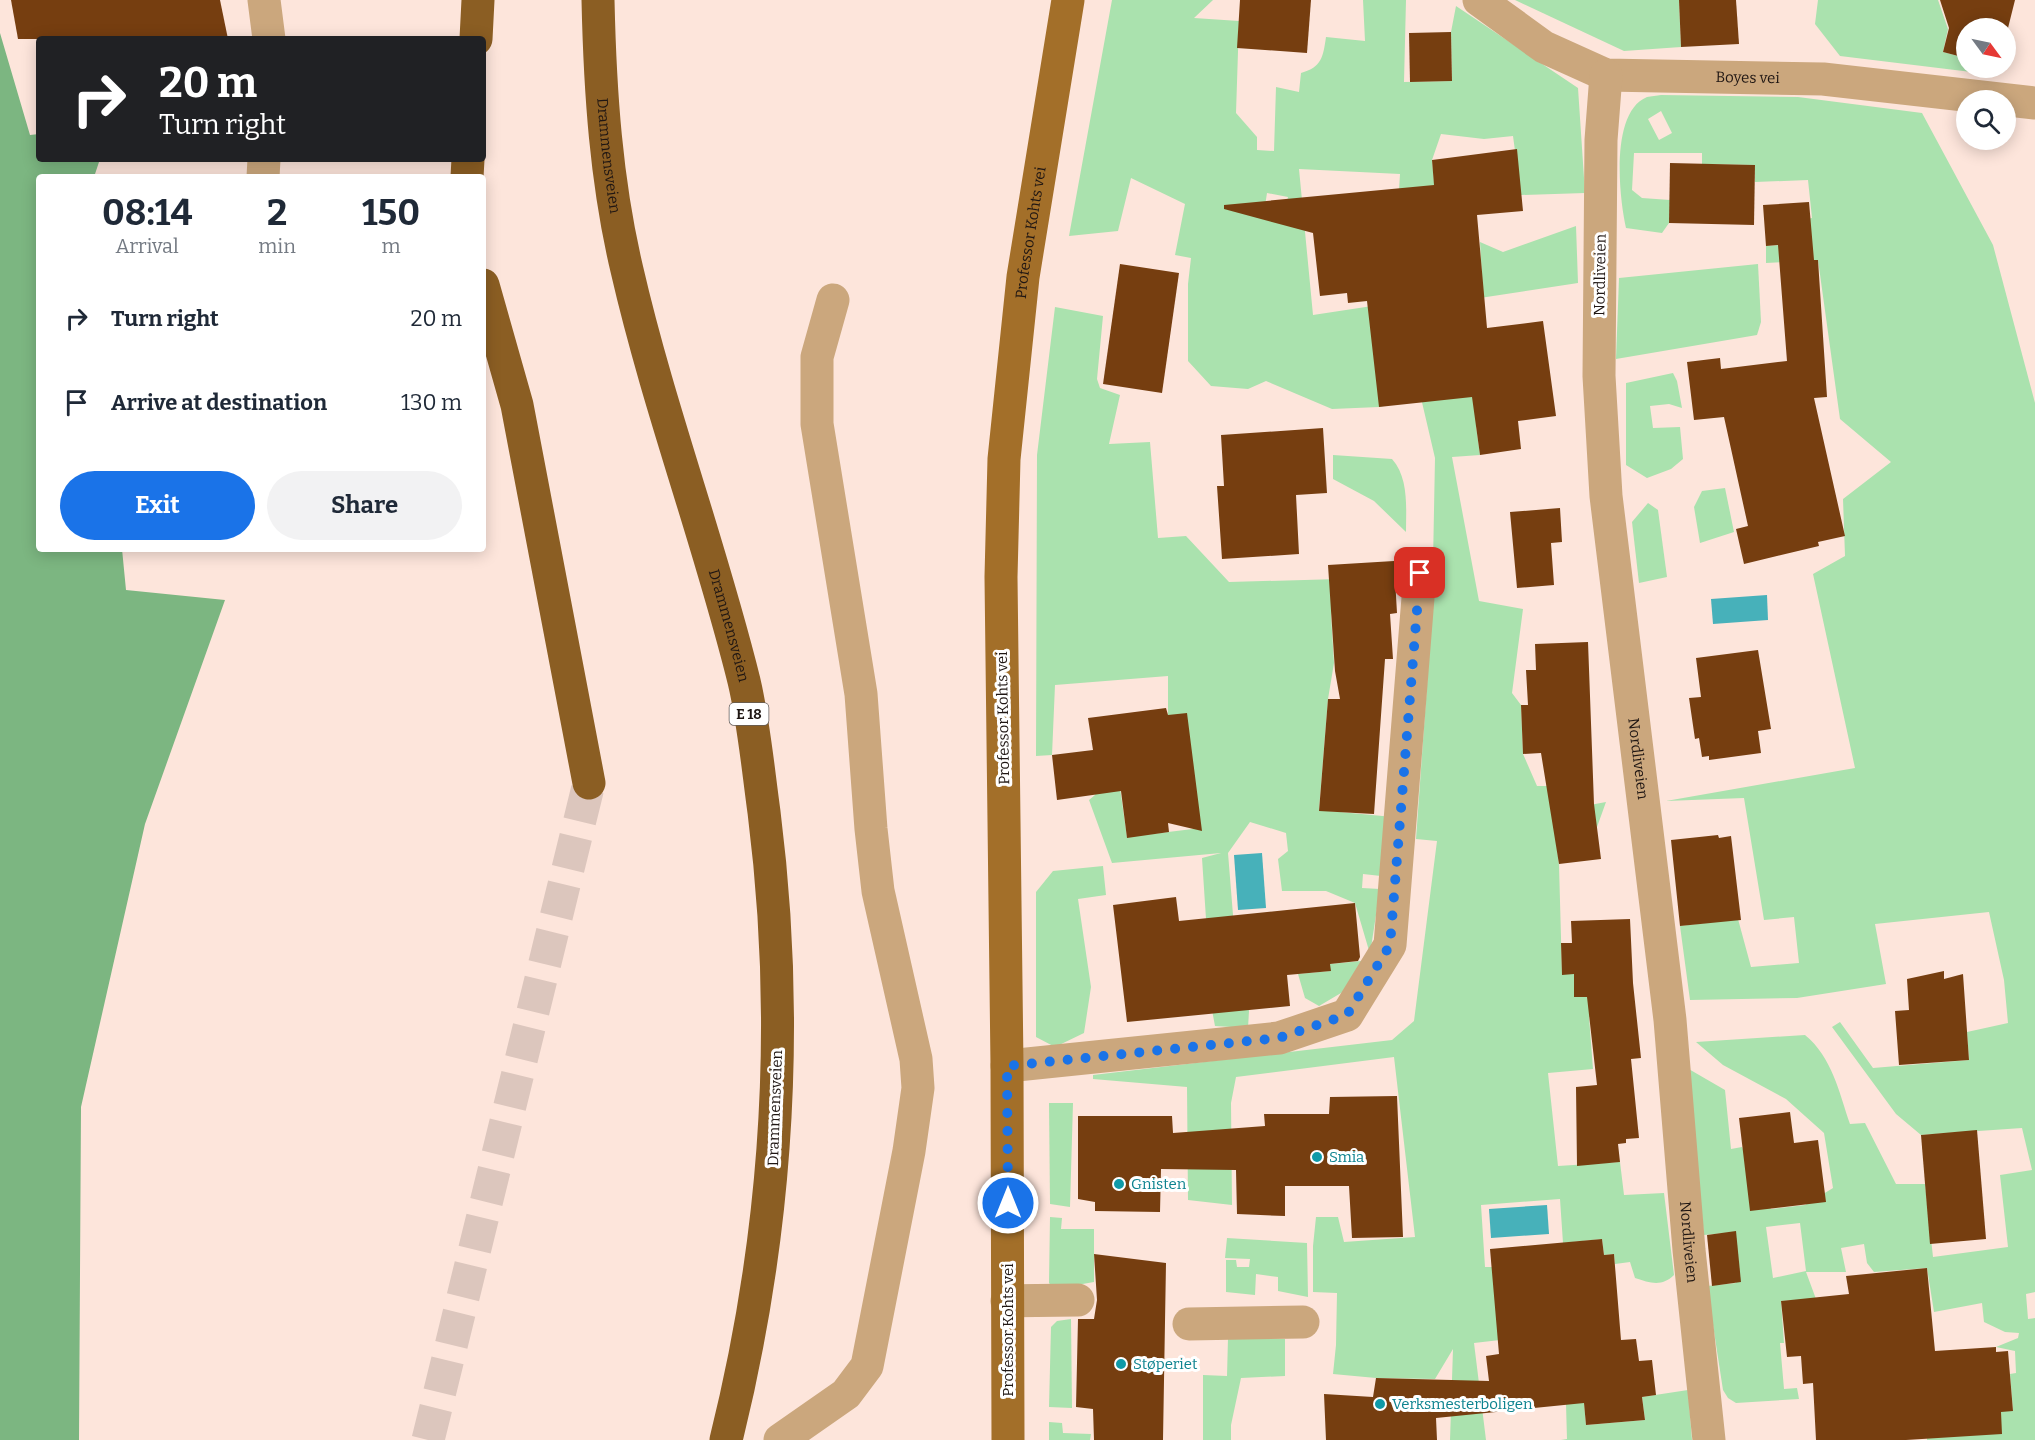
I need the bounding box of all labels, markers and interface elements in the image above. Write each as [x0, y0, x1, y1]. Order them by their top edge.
north arrow [1956, 18, 2016, 78]
map controls [1956, 18, 2016, 150]
text: 20 m [159, 58, 257, 108]
icon: right [60, 60, 138, 138]
street label: Boyes vei [1715, 68, 1781, 87]
button: search [1956, 90, 2016, 150]
street label: Drammensveien [593, 97, 624, 215]
text: Turn right [159, 109, 286, 141]
street label: Professor Kohts vei [1012, 165, 1050, 300]
text: 08:14 [102, 191, 192, 235]
text: 2 [267, 191, 287, 235]
text: 150 [362, 191, 420, 235]
street label: Nordliveien [1590, 233, 1610, 316]
text: Arrival [115, 234, 179, 258]
text: min [258, 234, 296, 258]
text: m [381, 234, 401, 258]
icon: right [60, 302, 93, 335]
text: Turn right [111, 305, 219, 332]
text: 20 m [411, 305, 462, 332]
icon: arrive [60, 386, 93, 419]
text: Arrive at destination [111, 389, 327, 416]
text: 130 m [401, 389, 462, 416]
button: Exit [60, 471, 255, 540]
button: Share [267, 471, 462, 540]
pin [1394, 547, 1445, 598]
icon: arrive [1403, 556, 1436, 589]
street label: Drammensveien [705, 567, 753, 684]
street label: Professor Kohts vei [993, 651, 1013, 785]
road number: E 18 [730, 703, 768, 725]
street label: Nordliveien [1624, 717, 1652, 801]
street label: Drammensveien [764, 1049, 786, 1166]
place label: Smia [1329, 1148, 1364, 1166]
marker: Smia [1310, 1150, 1324, 1164]
position arrow [976, 1171, 1040, 1235]
place label: Gnisten [1131, 1175, 1187, 1193]
marker: Gnisten [1112, 1177, 1126, 1191]
street label: Nordliveien [1676, 1200, 1701, 1284]
street label: Professor Kohts vei [999, 1263, 1017, 1397]
place label: Støperiet [1133, 1355, 1198, 1373]
marker: Støperiet [1114, 1357, 1128, 1371]
place label: Verksmesterboligen [1392, 1395, 1533, 1413]
marker: Verksmesterboligen [1373, 1397, 1387, 1411]

